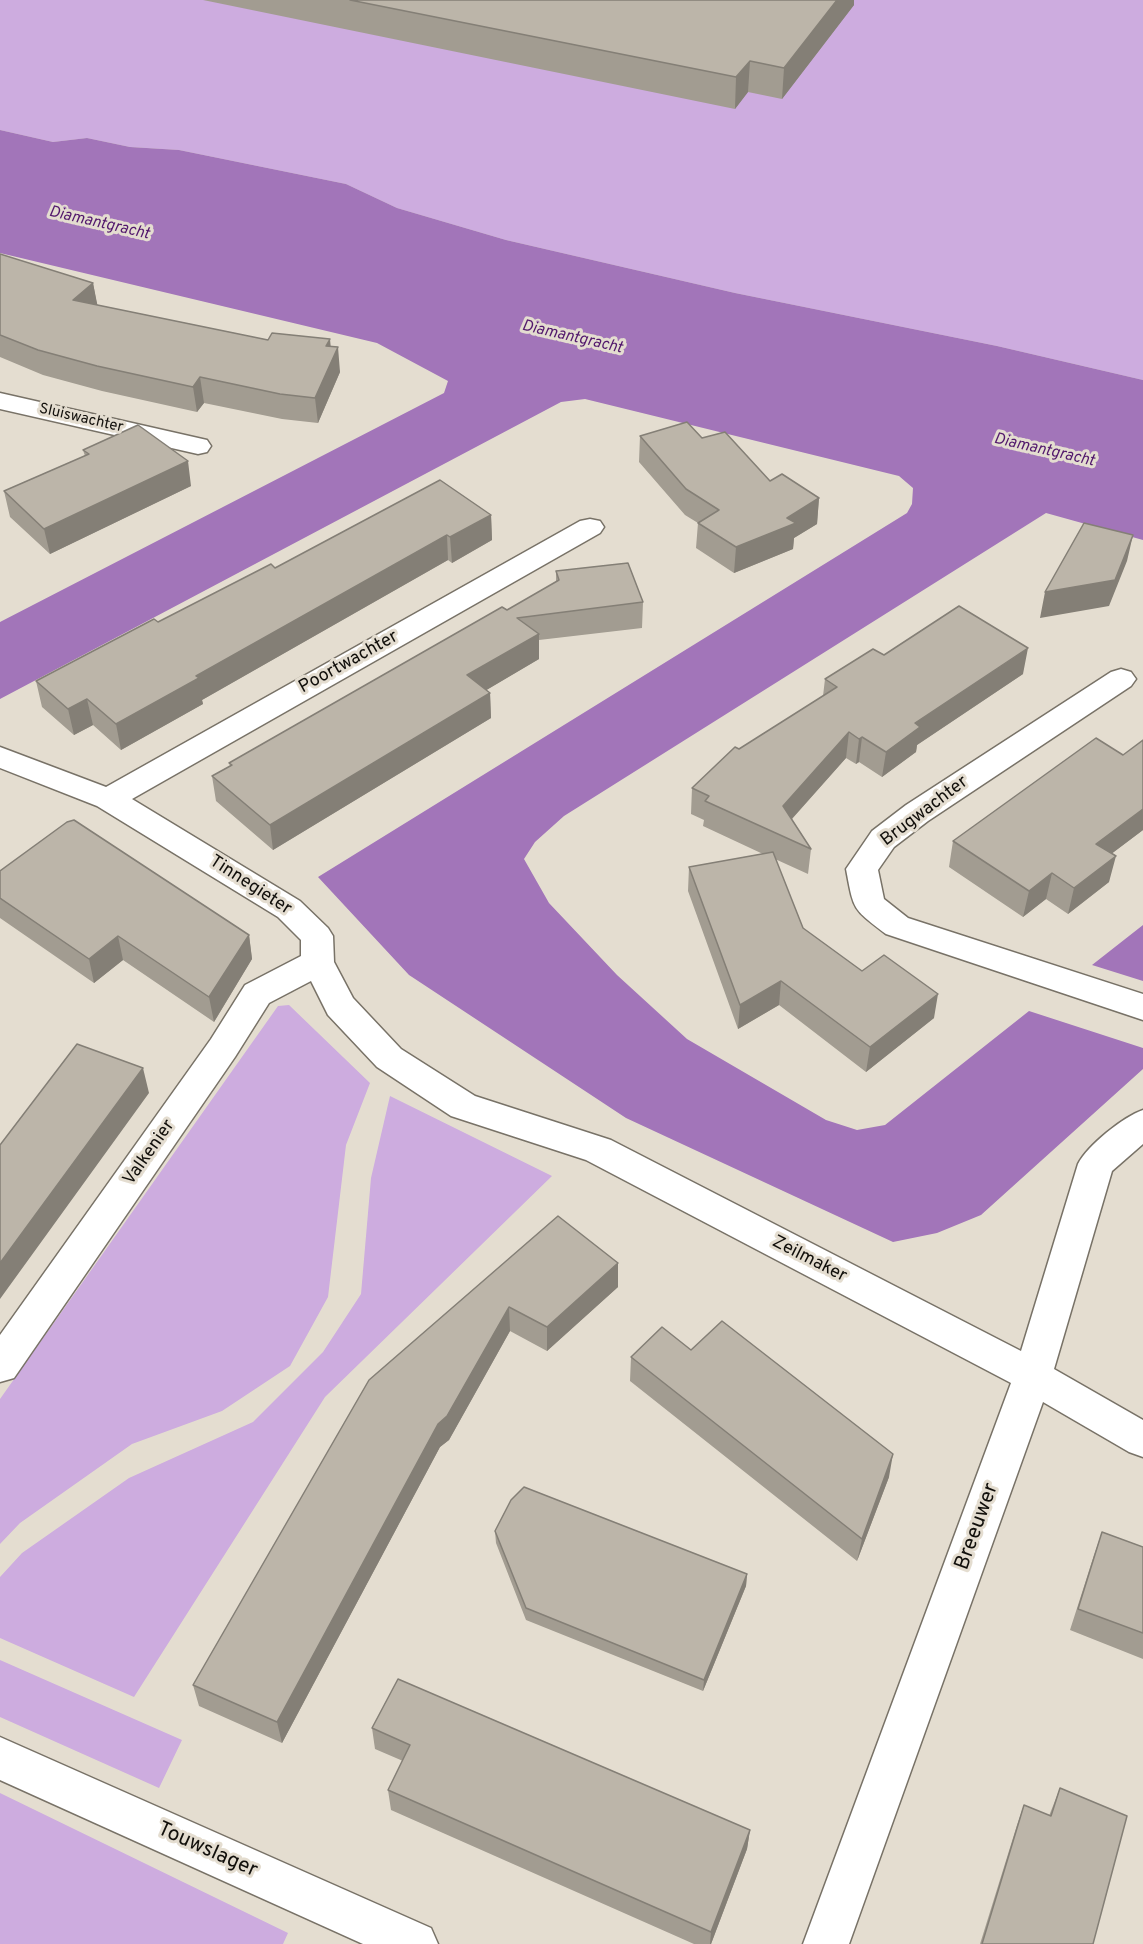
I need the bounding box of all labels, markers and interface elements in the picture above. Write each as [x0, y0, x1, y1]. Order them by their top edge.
water label: Diamantgracht [47, 203, 151, 245]
water label: Diamantgracht [520, 317, 624, 359]
street label: Sluiswachter [37, 401, 125, 437]
water label: Diamantgracht [992, 430, 1096, 472]
street label: Poortwachter [296, 627, 402, 699]
street label: Brugwachter [877, 772, 973, 852]
street label: Tinnegieter [205, 851, 295, 921]
street label: Valkenier [120, 1116, 180, 1190]
street label: Zeilmaker [768, 1232, 850, 1288]
street label: Breeuwer [951, 1480, 1005, 1574]
street label: Touwslager [153, 1818, 261, 1884]

